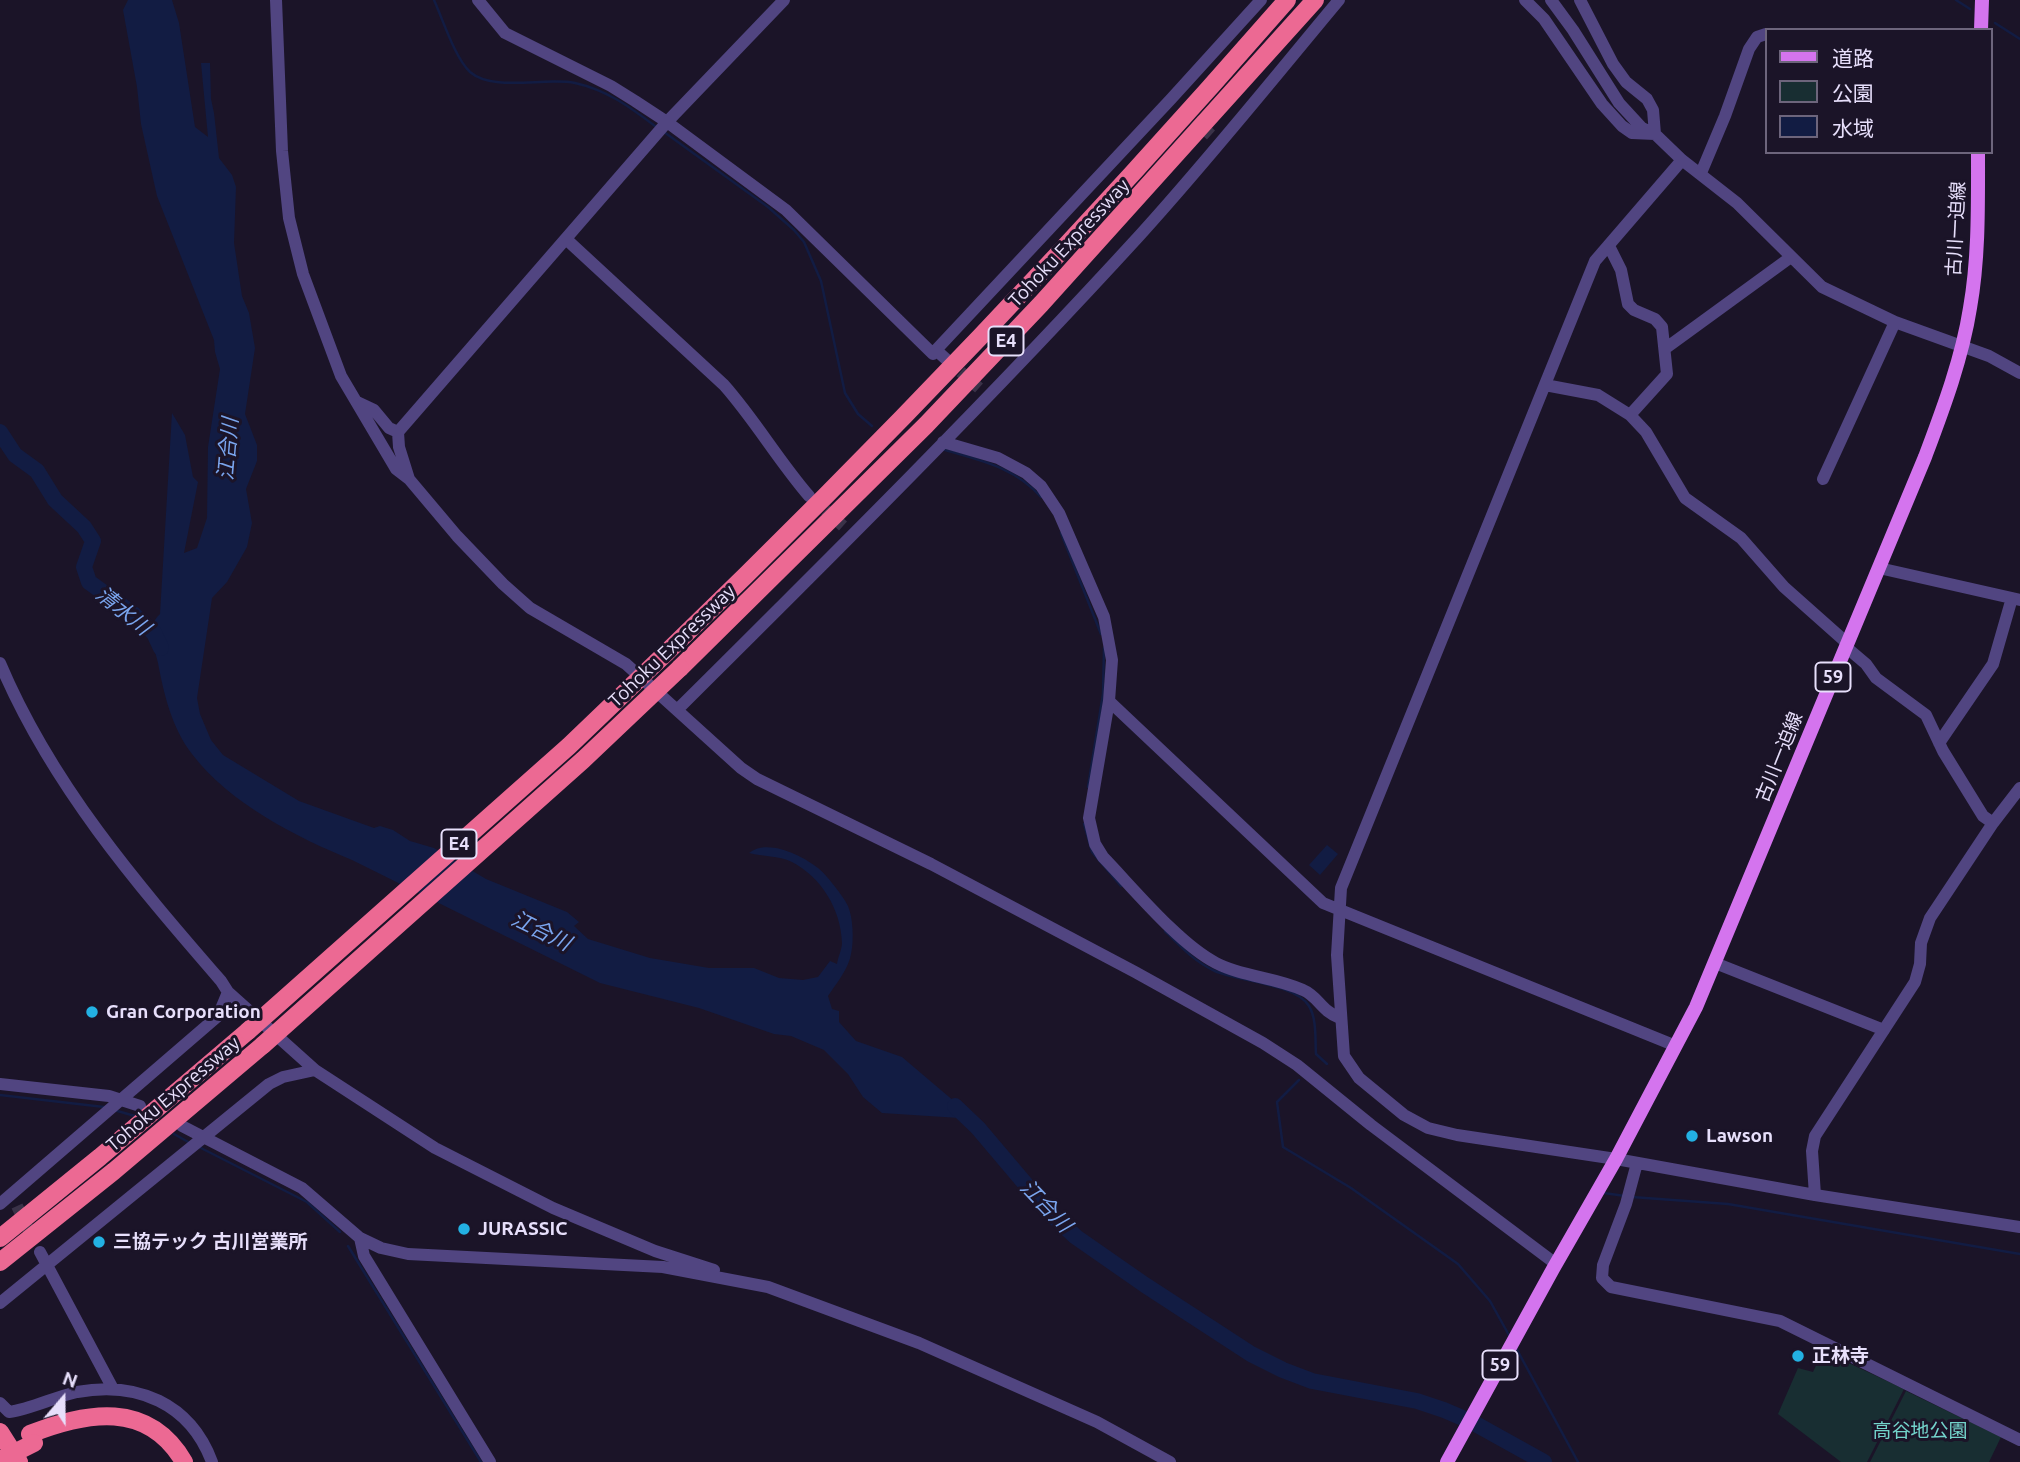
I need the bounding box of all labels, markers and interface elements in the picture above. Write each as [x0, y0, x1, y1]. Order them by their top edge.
legend [1764, 28, 1992, 154]
text: 道路 [1832, 46, 1874, 70]
text: 公園 [1832, 81, 1874, 105]
text: 水域 [1832, 116, 1874, 140]
street label: Tohoku Expressway [1004, 174, 1134, 312]
street label: 古川一迫線 [1942, 181, 1970, 277]
road number: E4 [988, 326, 1024, 356]
water label: 江合川 [213, 417, 243, 481]
street label: Tohoku Expressway [604, 580, 740, 712]
water label: 清水川 [91, 581, 155, 641]
road number: 59 [1815, 662, 1850, 692]
street label: 古川一迫線 [1751, 709, 1807, 805]
road number: E4 [442, 830, 476, 858]
water label: 江合川 [507, 906, 575, 956]
place label: Gran Corporation [106, 1001, 261, 1023]
marker: Gran Corporation [84, 1004, 100, 1020]
street label: Tohoku Expressway [102, 1032, 244, 1156]
place label: Lawson [1706, 1125, 1773, 1147]
marker: Lawson [1684, 1128, 1700, 1144]
water label: 江合川 [1015, 1175, 1077, 1237]
place label: JURASSIC [478, 1218, 567, 1240]
marker: JURASSIC [456, 1221, 472, 1237]
place label: 三協テック 古川営業所 [113, 1231, 308, 1253]
marker: 三協テック 古川営業所 [91, 1234, 107, 1250]
place label: 正林寺 [1812, 1345, 1869, 1367]
marker: 正林寺 [1790, 1348, 1806, 1364]
road number: 59 [1482, 1350, 1518, 1380]
north arrow [28, 1364, 98, 1434]
text: N [60, 1367, 81, 1392]
park label: 高谷地公園 [1873, 1420, 1967, 1442]

